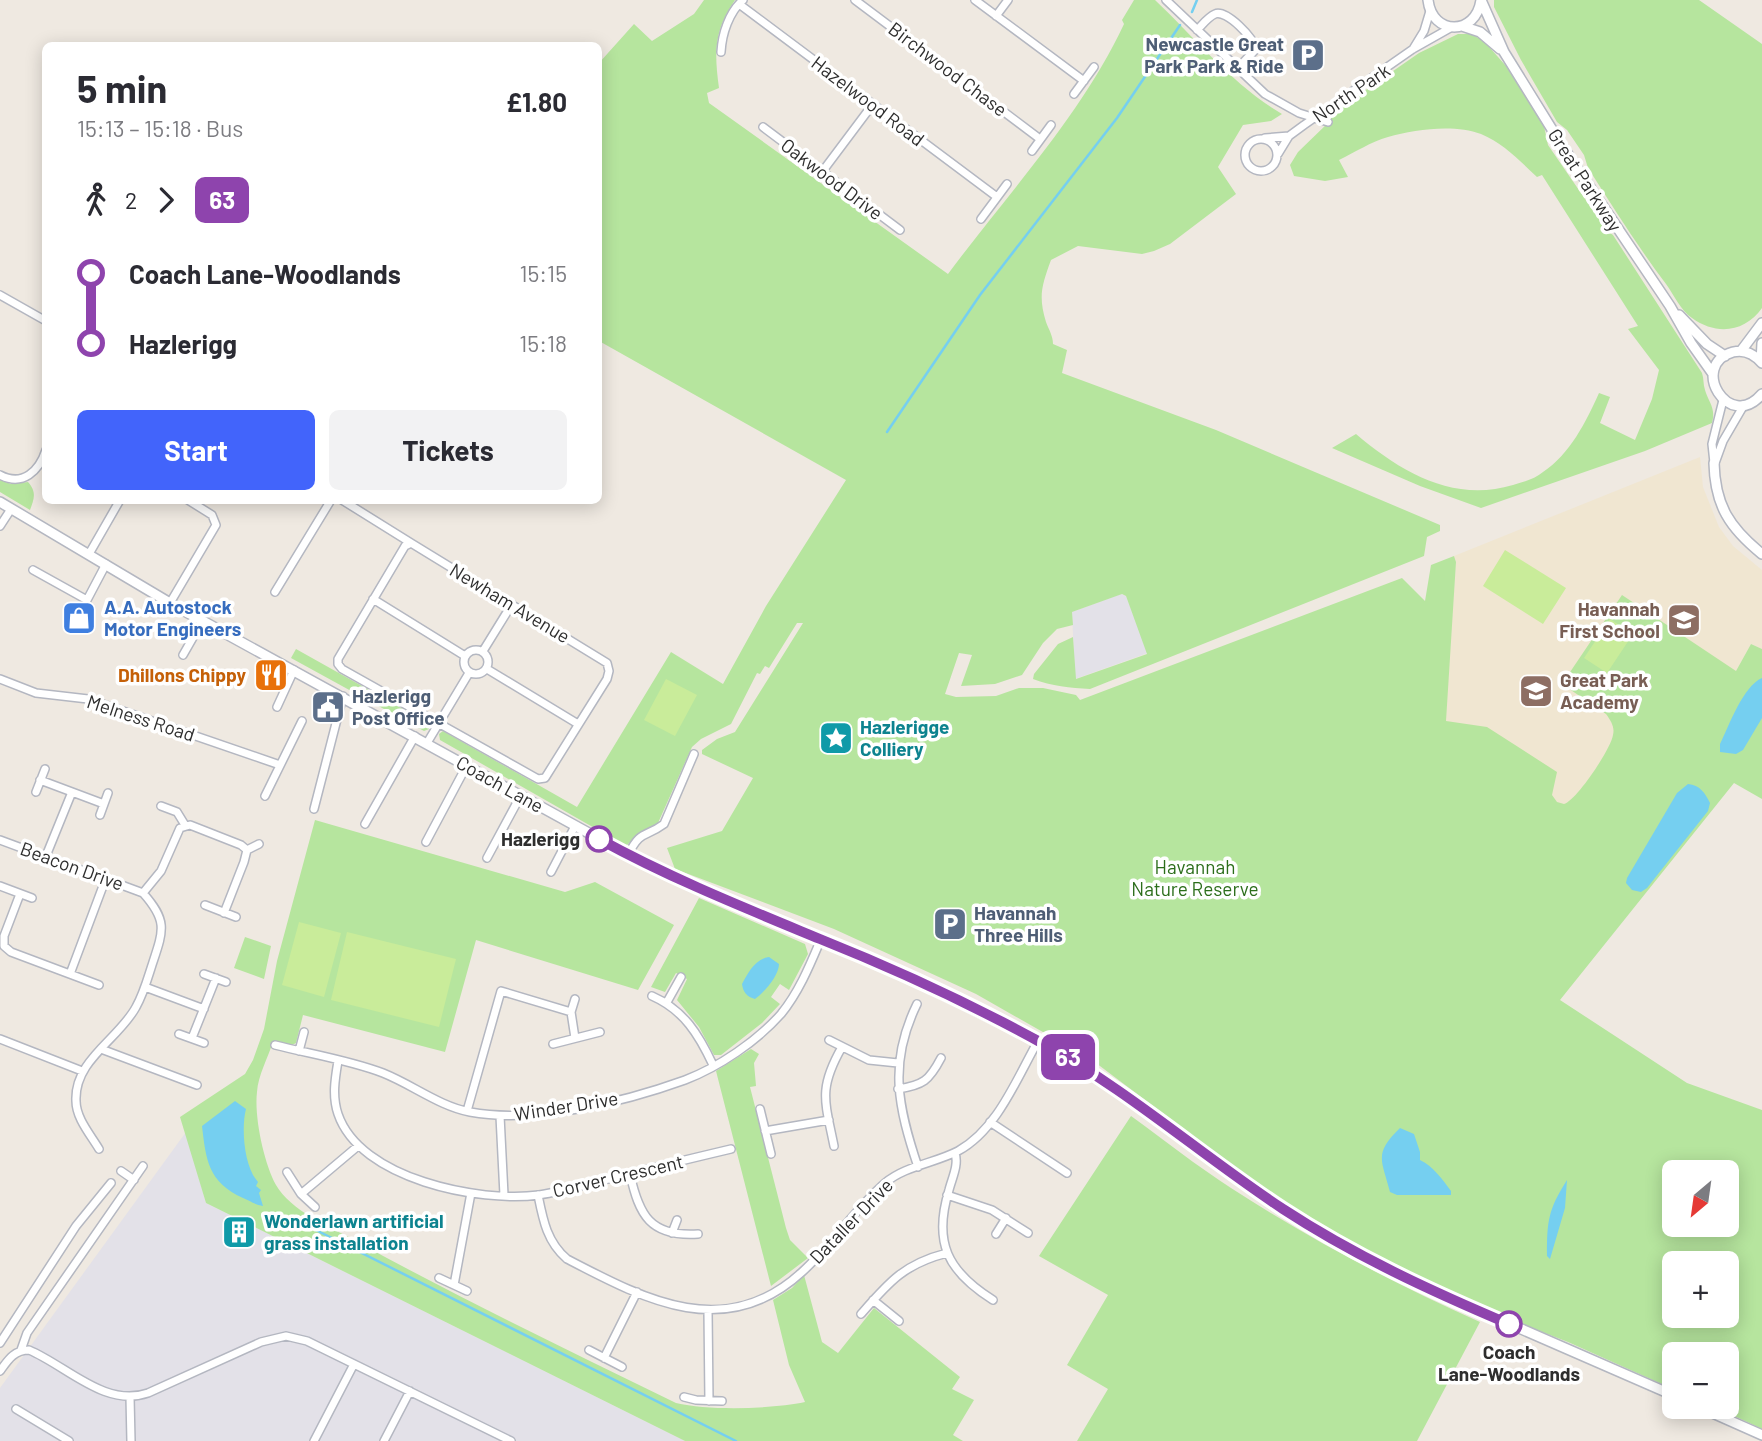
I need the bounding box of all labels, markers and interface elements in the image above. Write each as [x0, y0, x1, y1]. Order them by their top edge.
street label: Birchwood Chase [884, 17, 1012, 121]
place label: Newcastle Great Park Park & Ride [1144, 32, 1284, 77]
parking icon: Newcastle Great Park Park & Ride [1289, 36, 1327, 74]
street label: Hazelwood Road [807, 51, 929, 151]
street label: North Park [1308, 58, 1394, 127]
text: 5 min [77, 65, 167, 111]
text: £1.80 [506, 86, 567, 117]
text: 15:13 – 15:18 · Bus [77, 114, 243, 142]
street label: Great Parkway [1544, 124, 1627, 236]
street label: Oakwood Drive [777, 133, 888, 224]
icon: walk [77, 181, 115, 219]
icon: forward [147, 181, 185, 219]
text: 63 [209, 185, 235, 214]
text: 2 [125, 186, 137, 214]
text: Coach Lane-Woodlands [129, 258, 401, 289]
text: 15:15 [519, 259, 567, 287]
text: Hazlerigg [129, 328, 237, 359]
text: 15:18 [519, 329, 567, 357]
button: Start [77, 410, 315, 490]
button: Tickets [329, 410, 567, 490]
street label: Newham Avenue [446, 558, 575, 648]
place label: A.A. Autostock Motor Engineers [104, 595, 241, 640]
place label: Havannah First School [1559, 597, 1660, 642]
shop icon: A.A. Autostock Motor Engineers [60, 599, 98, 637]
school or university icon: Havannah First School [1665, 601, 1703, 639]
restaurant icon: Dhillons Chippy [252, 656, 290, 694]
place label: Dhillons Chippy [118, 663, 246, 686]
place label: Great Park Academy [1560, 668, 1648, 713]
school or university icon: Great Park Academy [1517, 672, 1555, 710]
place label: Hazlerigg Post Office [352, 684, 445, 729]
public building icon: Hazlerigg Post Office [309, 688, 347, 726]
street label: Melness Road [84, 689, 198, 746]
place label: Hazlerigge Colliery [860, 715, 949, 760]
place icon: Hazlerigge Colliery [817, 719, 855, 757]
street label: Coach Lane [453, 750, 548, 817]
marker: Hazlerigg [586, 826, 612, 852]
place label: Hazlerigg [501, 827, 580, 850]
street label: Beacon Drive [17, 836, 127, 895]
park label: Havannah Nature Reserve [1131, 855, 1259, 900]
place label: Havannah Three Hills [974, 901, 1063, 946]
parking icon: Havannah Three Hills [931, 905, 969, 943]
line badge: 63 [1036, 1034, 1100, 1080]
text: 63 [1055, 1042, 1081, 1071]
street label: Winder Drive [512, 1086, 620, 1125]
street label: Corver Crescent [550, 1149, 685, 1202]
north arrow [1662, 1160, 1740, 1237]
map controls [1662, 1160, 1739, 1419]
street label: Dataller Drive [804, 1173, 897, 1268]
place label: Wonderlawn artificial grass installation [264, 1209, 444, 1254]
building icon: Wonderlawn artificial grass installation [220, 1213, 258, 1251]
button: + [1662, 1251, 1739, 1328]
marker: Coach Lane-Woodlands [1496, 1311, 1522, 1337]
place label: Coach Lane-Woodlands [1438, 1340, 1580, 1385]
button: − [1662, 1342, 1739, 1419]

